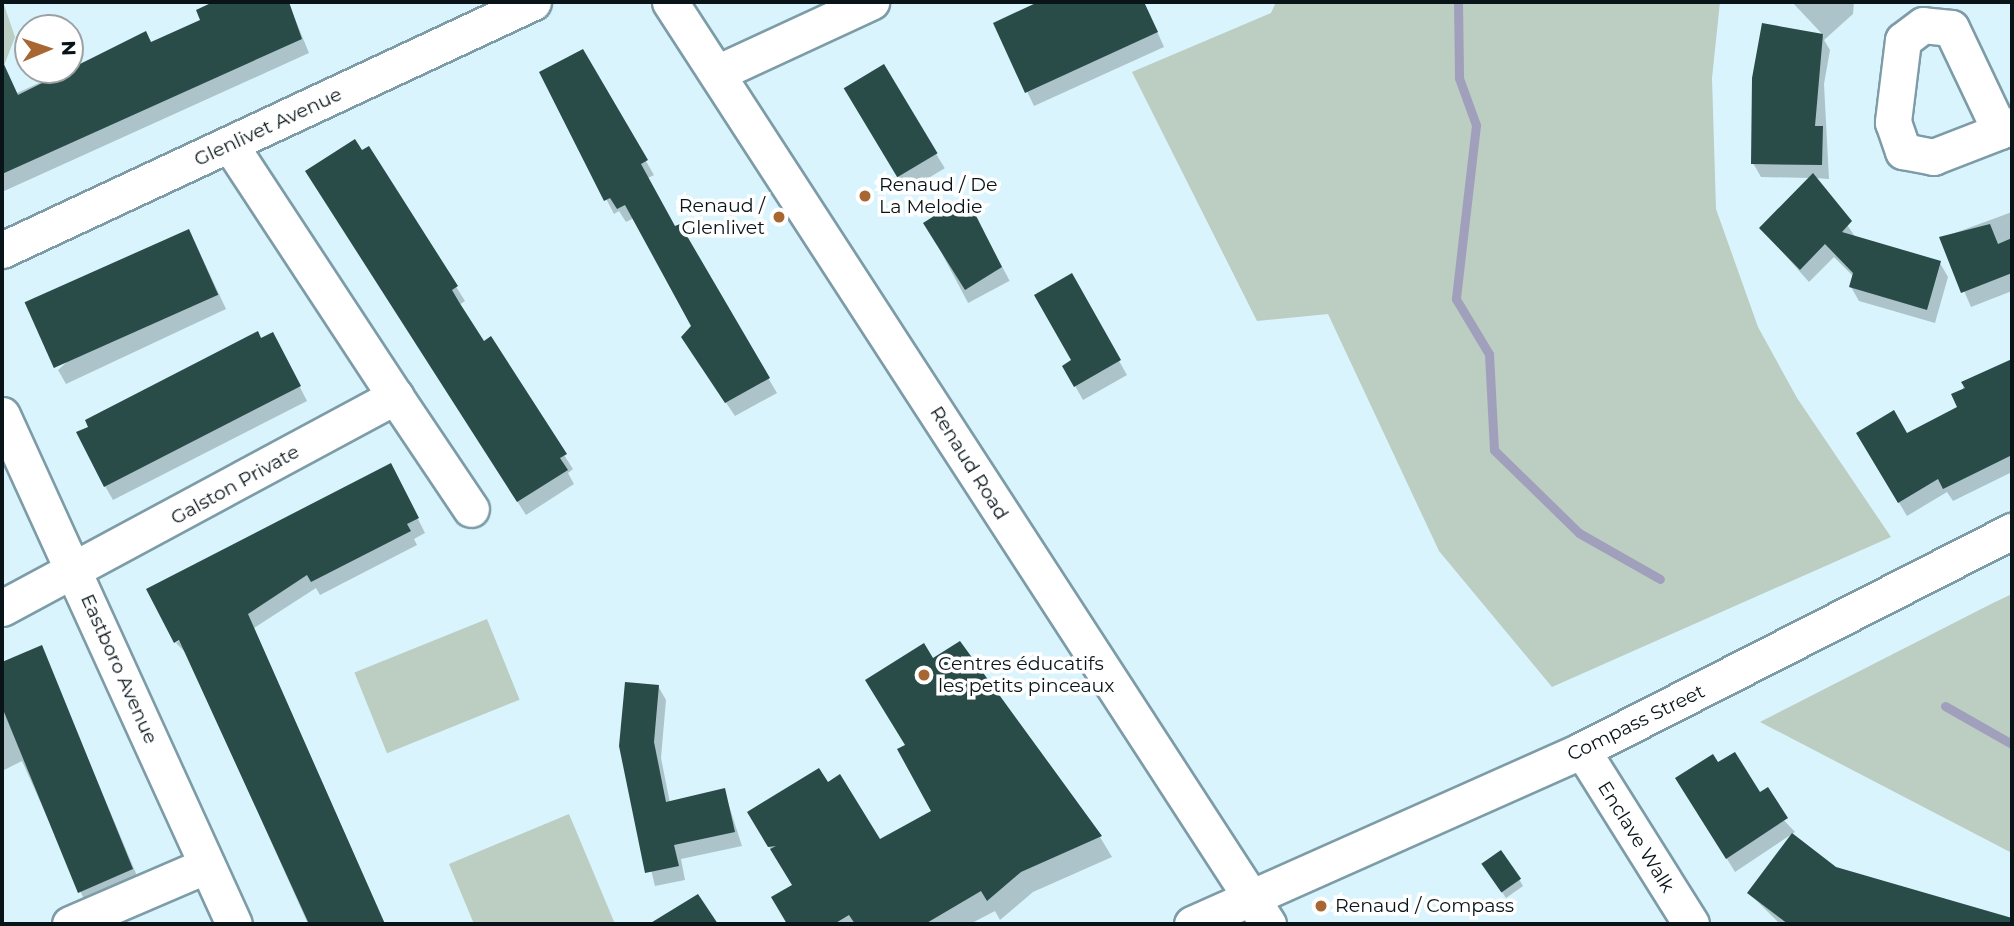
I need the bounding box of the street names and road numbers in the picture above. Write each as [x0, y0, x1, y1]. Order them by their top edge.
street label: Glenlivet Avenue [191, 83, 345, 171]
street label: Renaud Road [925, 402, 1013, 524]
street label: Galston Private [167, 440, 303, 530]
street label: Eastboro Avenue [76, 591, 162, 747]
street label: Compass Street [1564, 680, 1708, 766]
street label: Enclave Walk [1593, 777, 1679, 897]

